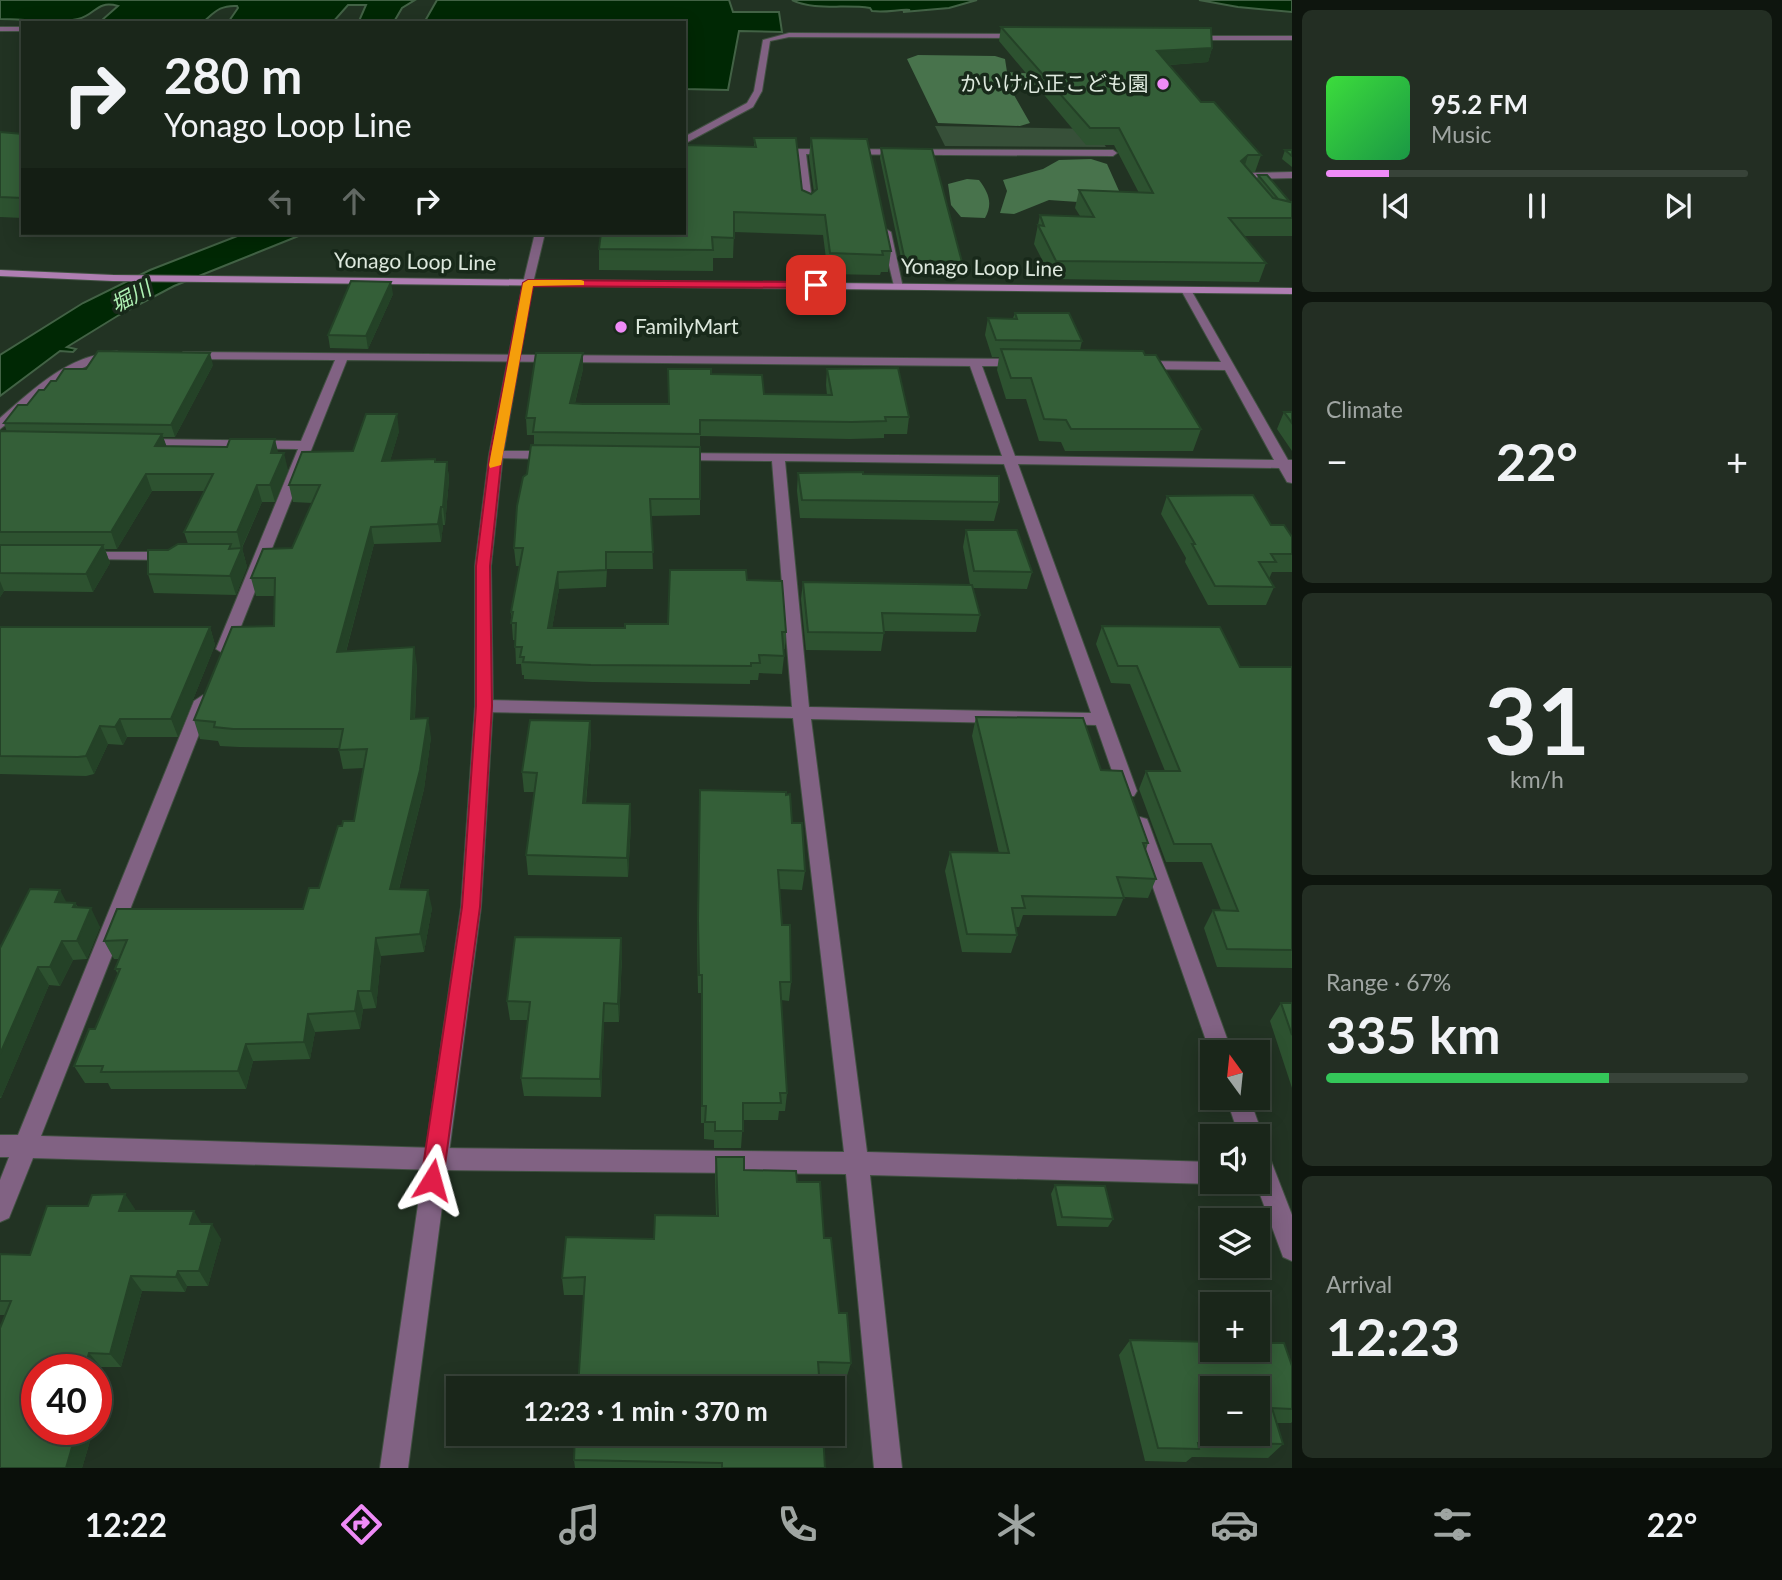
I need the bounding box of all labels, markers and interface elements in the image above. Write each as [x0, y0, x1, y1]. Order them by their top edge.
text: 280 m [164, 46, 302, 104]
icon: right [49, 49, 140, 140]
place label: かいけ心正こども園 [960, 70, 1149, 95]
marker: かいけ心正こども園 [1155, 76, 1171, 92]
text: 95.2 FM [1431, 88, 1528, 120]
text: Yonago Loop Line [164, 105, 412, 144]
text: Music [1431, 120, 1491, 148]
icon: left [262, 182, 300, 220]
icon: ahead [335, 182, 373, 220]
icon: right [408, 182, 446, 220]
icon: previous [1377, 187, 1415, 225]
icon: pause [1518, 187, 1556, 225]
icon: next [1659, 187, 1697, 225]
street label: Yonago Loop Line [334, 247, 496, 274]
street label: Yonago Loop Line [901, 253, 1063, 280]
pin [786, 255, 846, 315]
icon: arrive [797, 266, 835, 304]
water label: 堀川 [106, 274, 156, 317]
place label: FamilyMart [635, 313, 739, 338]
marker: FamilyMart [613, 319, 629, 335]
text: Climate [1326, 395, 1403, 423]
text: 22° [1496, 430, 1578, 492]
text: − [1326, 438, 1348, 484]
text: + [1726, 438, 1748, 484]
text: 31 [1484, 665, 1590, 774]
text: km/h [1510, 765, 1564, 793]
text: Range · 67% [1326, 968, 1451, 996]
text: 335 km [1326, 1003, 1500, 1065]
north arrow [1200, 1040, 1270, 1110]
map controls [1200, 1040, 1270, 1446]
button: sound [1200, 1124, 1270, 1194]
position arrow [395, 1143, 469, 1217]
button: layers [1200, 1208, 1270, 1278]
text: Arrival [1326, 1270, 1392, 1298]
button: + [1200, 1292, 1270, 1362]
text: 12:23 [1326, 1305, 1460, 1367]
speed limit sign: 40 [21, 1354, 112, 1445]
button: − [1200, 1376, 1270, 1446]
text: 12:23 · 1 min · 370 m [523, 1395, 768, 1427]
icon: directions [337, 1500, 386, 1549]
icon: music [555, 1500, 604, 1549]
icon: phone [773, 1500, 822, 1549]
icon: climate [992, 1500, 1041, 1549]
icon: car [1210, 1500, 1259, 1549]
icon: filters [1428, 1500, 1477, 1549]
text: 12:22 [85, 1505, 167, 1544]
text: 22° [1647, 1505, 1697, 1544]

